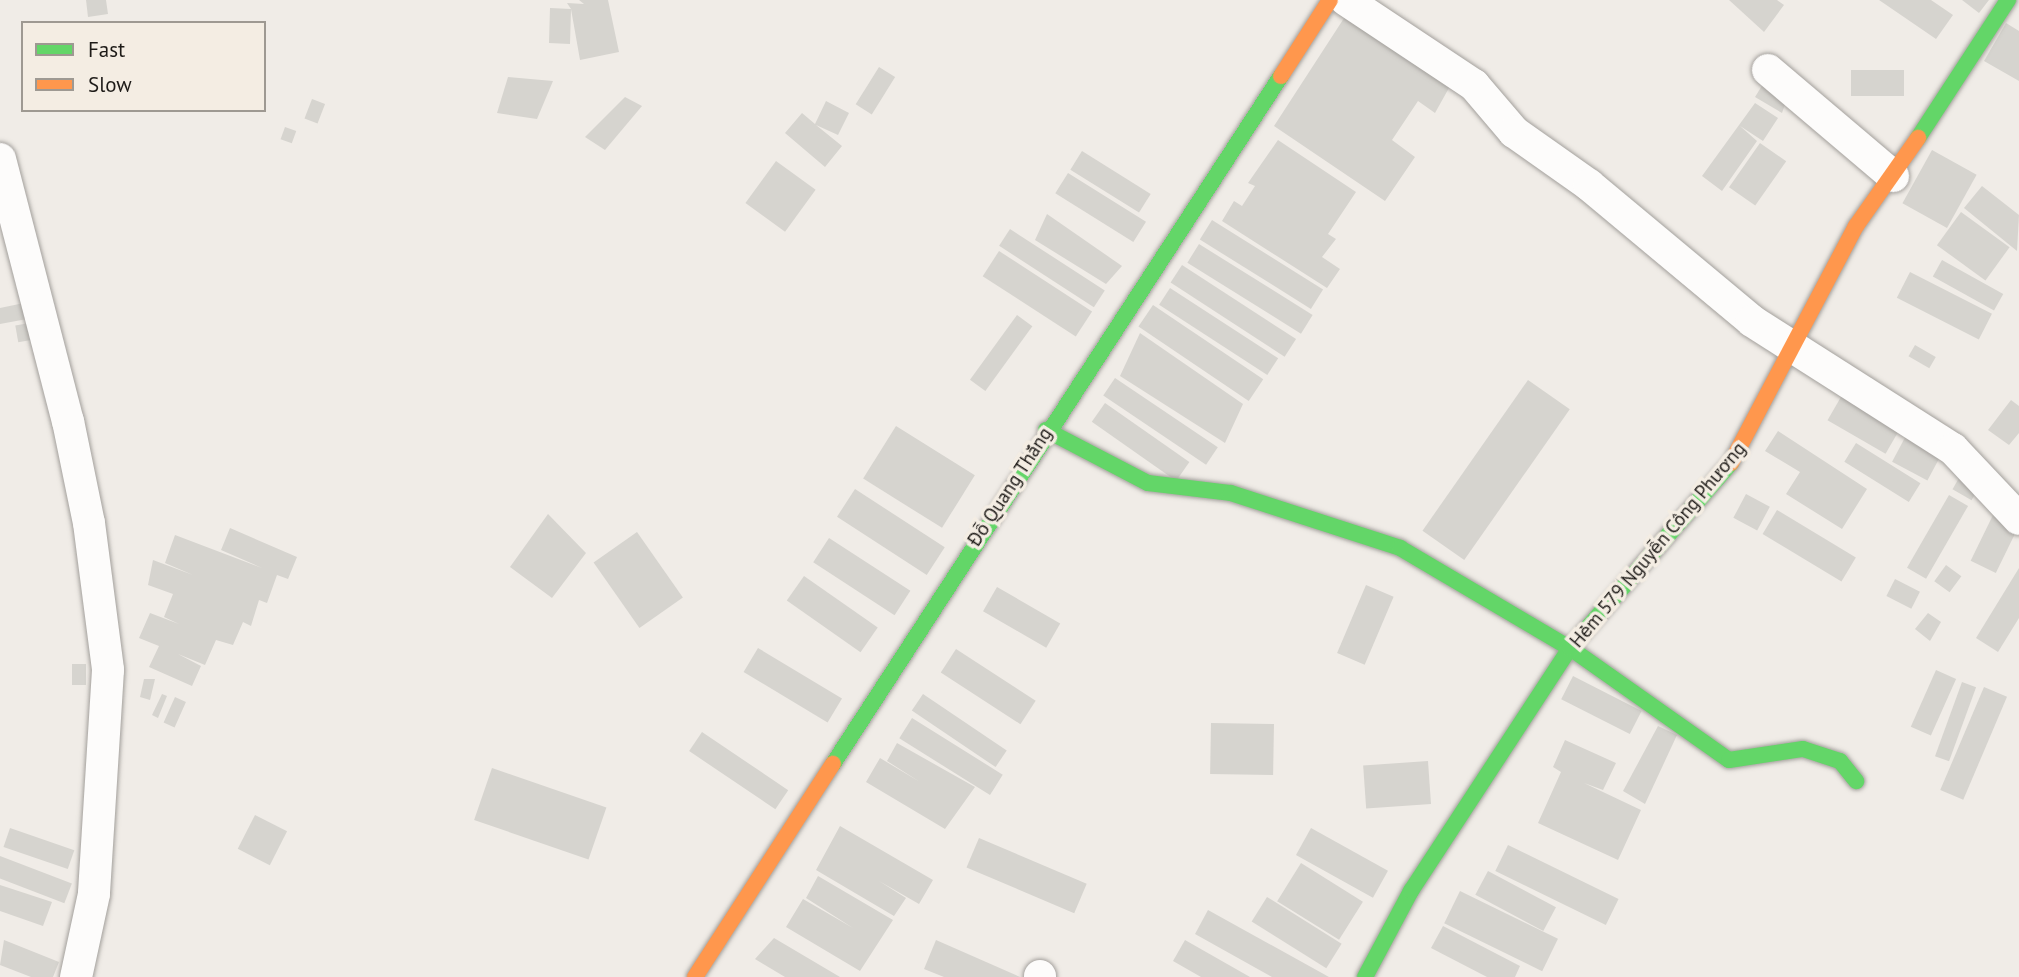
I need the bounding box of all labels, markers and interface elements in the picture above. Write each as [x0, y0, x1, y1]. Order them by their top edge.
legend [21, 21, 266, 112]
text: Fast [88, 36, 125, 63]
text: Slow [88, 71, 132, 98]
street label: Đỗ Quang Thắng [963, 423, 1057, 551]
street label: Hẻm 579 Nguyễn Công Phương [1565, 438, 1751, 652]

